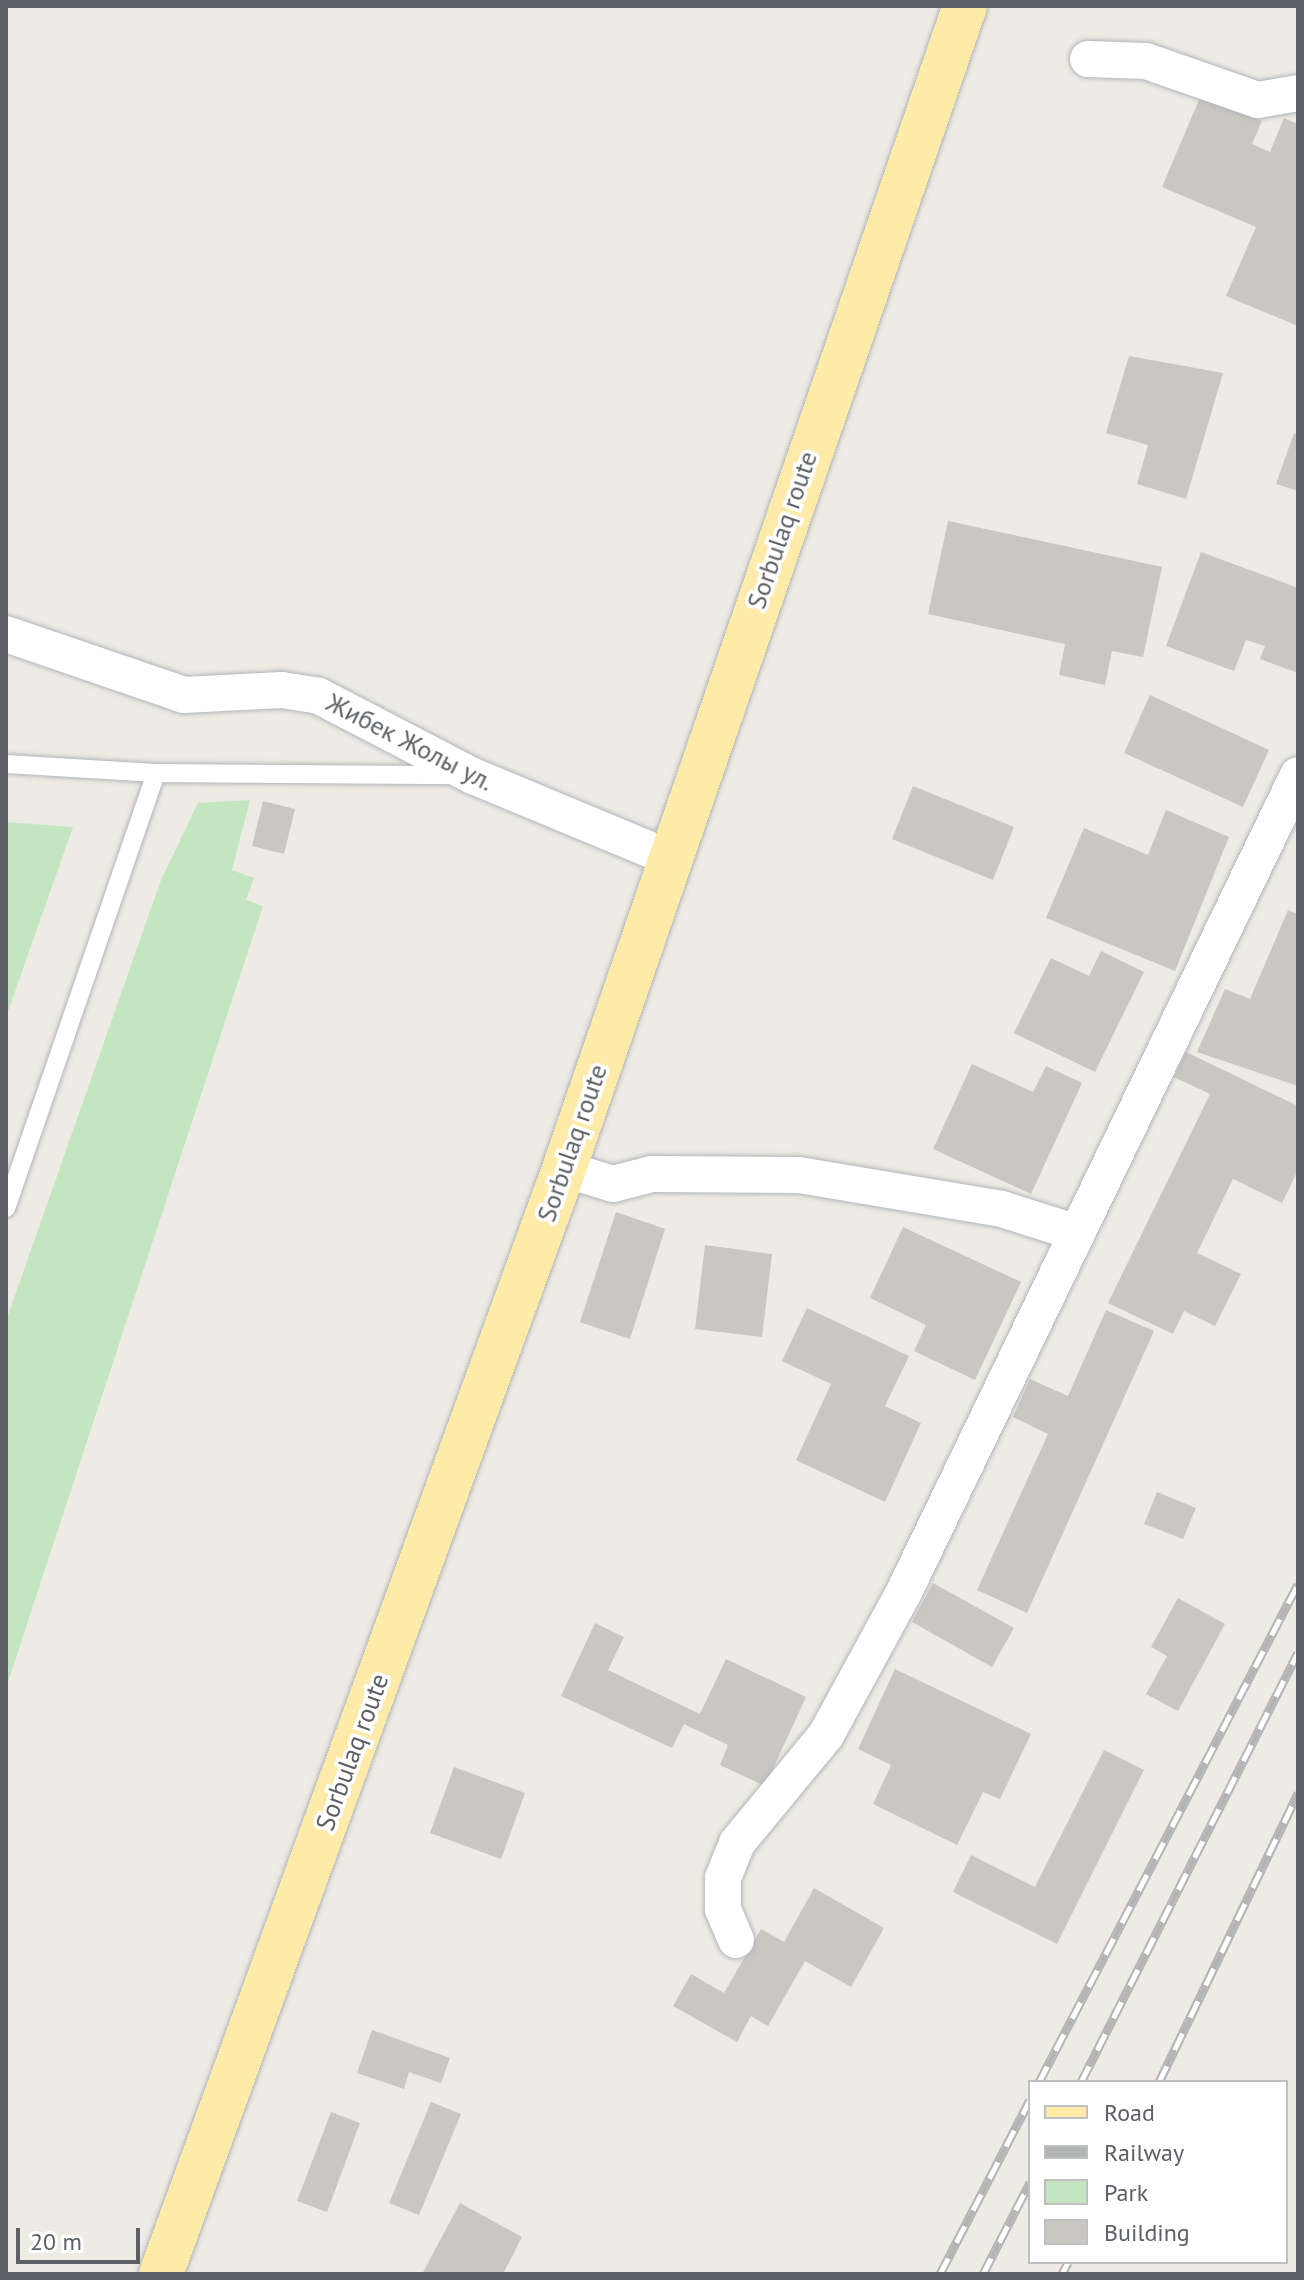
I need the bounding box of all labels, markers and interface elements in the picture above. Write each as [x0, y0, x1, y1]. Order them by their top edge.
street label: Sorbulaq route [740, 447, 824, 613]
street label: Жибек Жолы ул. [321, 687, 499, 797]
street label: Sorbulaq route [530, 1060, 614, 1226]
street label: Sorbulaq route [309, 1669, 395, 1835]
legend [1028, 2080, 1288, 2264]
text: Road [1104, 2097, 1155, 2128]
text: Railway [1104, 2137, 1184, 2168]
text: Park [1104, 2177, 1148, 2208]
scale bar [20, 2212, 144, 2262]
text: Building [1104, 2217, 1190, 2248]
text: 20 m [30, 2226, 82, 2257]

